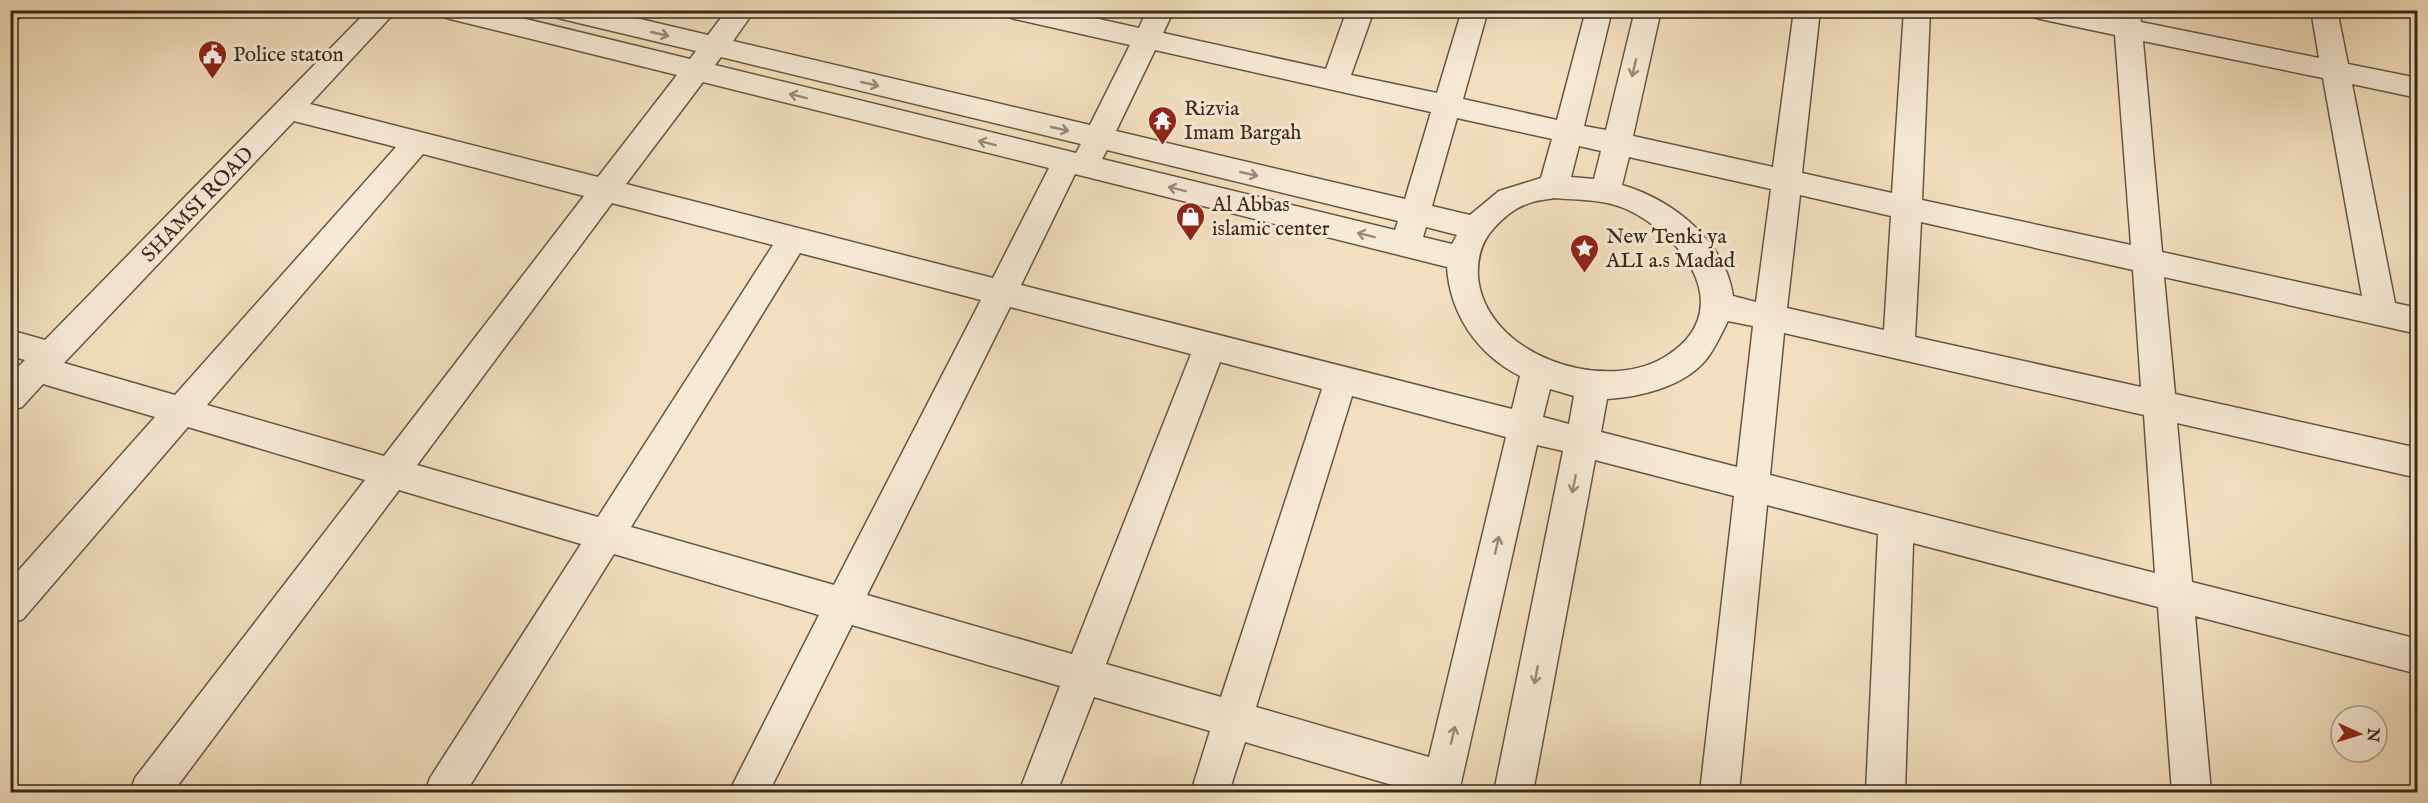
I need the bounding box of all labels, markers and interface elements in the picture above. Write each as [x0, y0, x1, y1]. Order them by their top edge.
one-way arrow [650, 28, 669, 40]
public building icon: Police staton [196, 38, 228, 80]
place label: Police staton [233, 42, 344, 69]
one-way arrow [1628, 58, 1640, 77]
one-way arrow [860, 78, 879, 90]
one-way arrow [789, 90, 808, 102]
place label: Rizvia Imam Bargah [1184, 96, 1301, 147]
temple icon: Rizvia Imam Bargah [1147, 104, 1179, 146]
one-way arrow [1050, 123, 1069, 135]
one-way arrow [978, 136, 997, 148]
street label: SHAMSI ROAD [136, 141, 260, 269]
one-way arrow [1240, 168, 1259, 180]
one-way arrow [1167, 182, 1186, 194]
place label: Al Abbas islamic center [1211, 192, 1330, 243]
shop icon: Al Abbas islamic center [1175, 200, 1207, 242]
place label: New Tenki ya ALI a.s Madad [1605, 224, 1736, 275]
one-way arrow [1357, 229, 1376, 241]
place icon: New Tenki ya ALI a.s Madad [1569, 232, 1601, 274]
one-way arrow [1568, 474, 1579, 493]
one-way arrow [1492, 536, 1503, 556]
one-way arrow [1530, 665, 1541, 685]
north arrow [2329, 704, 2389, 764]
one-way arrow [1448, 726, 1460, 745]
text: N [2361, 726, 2382, 743]

